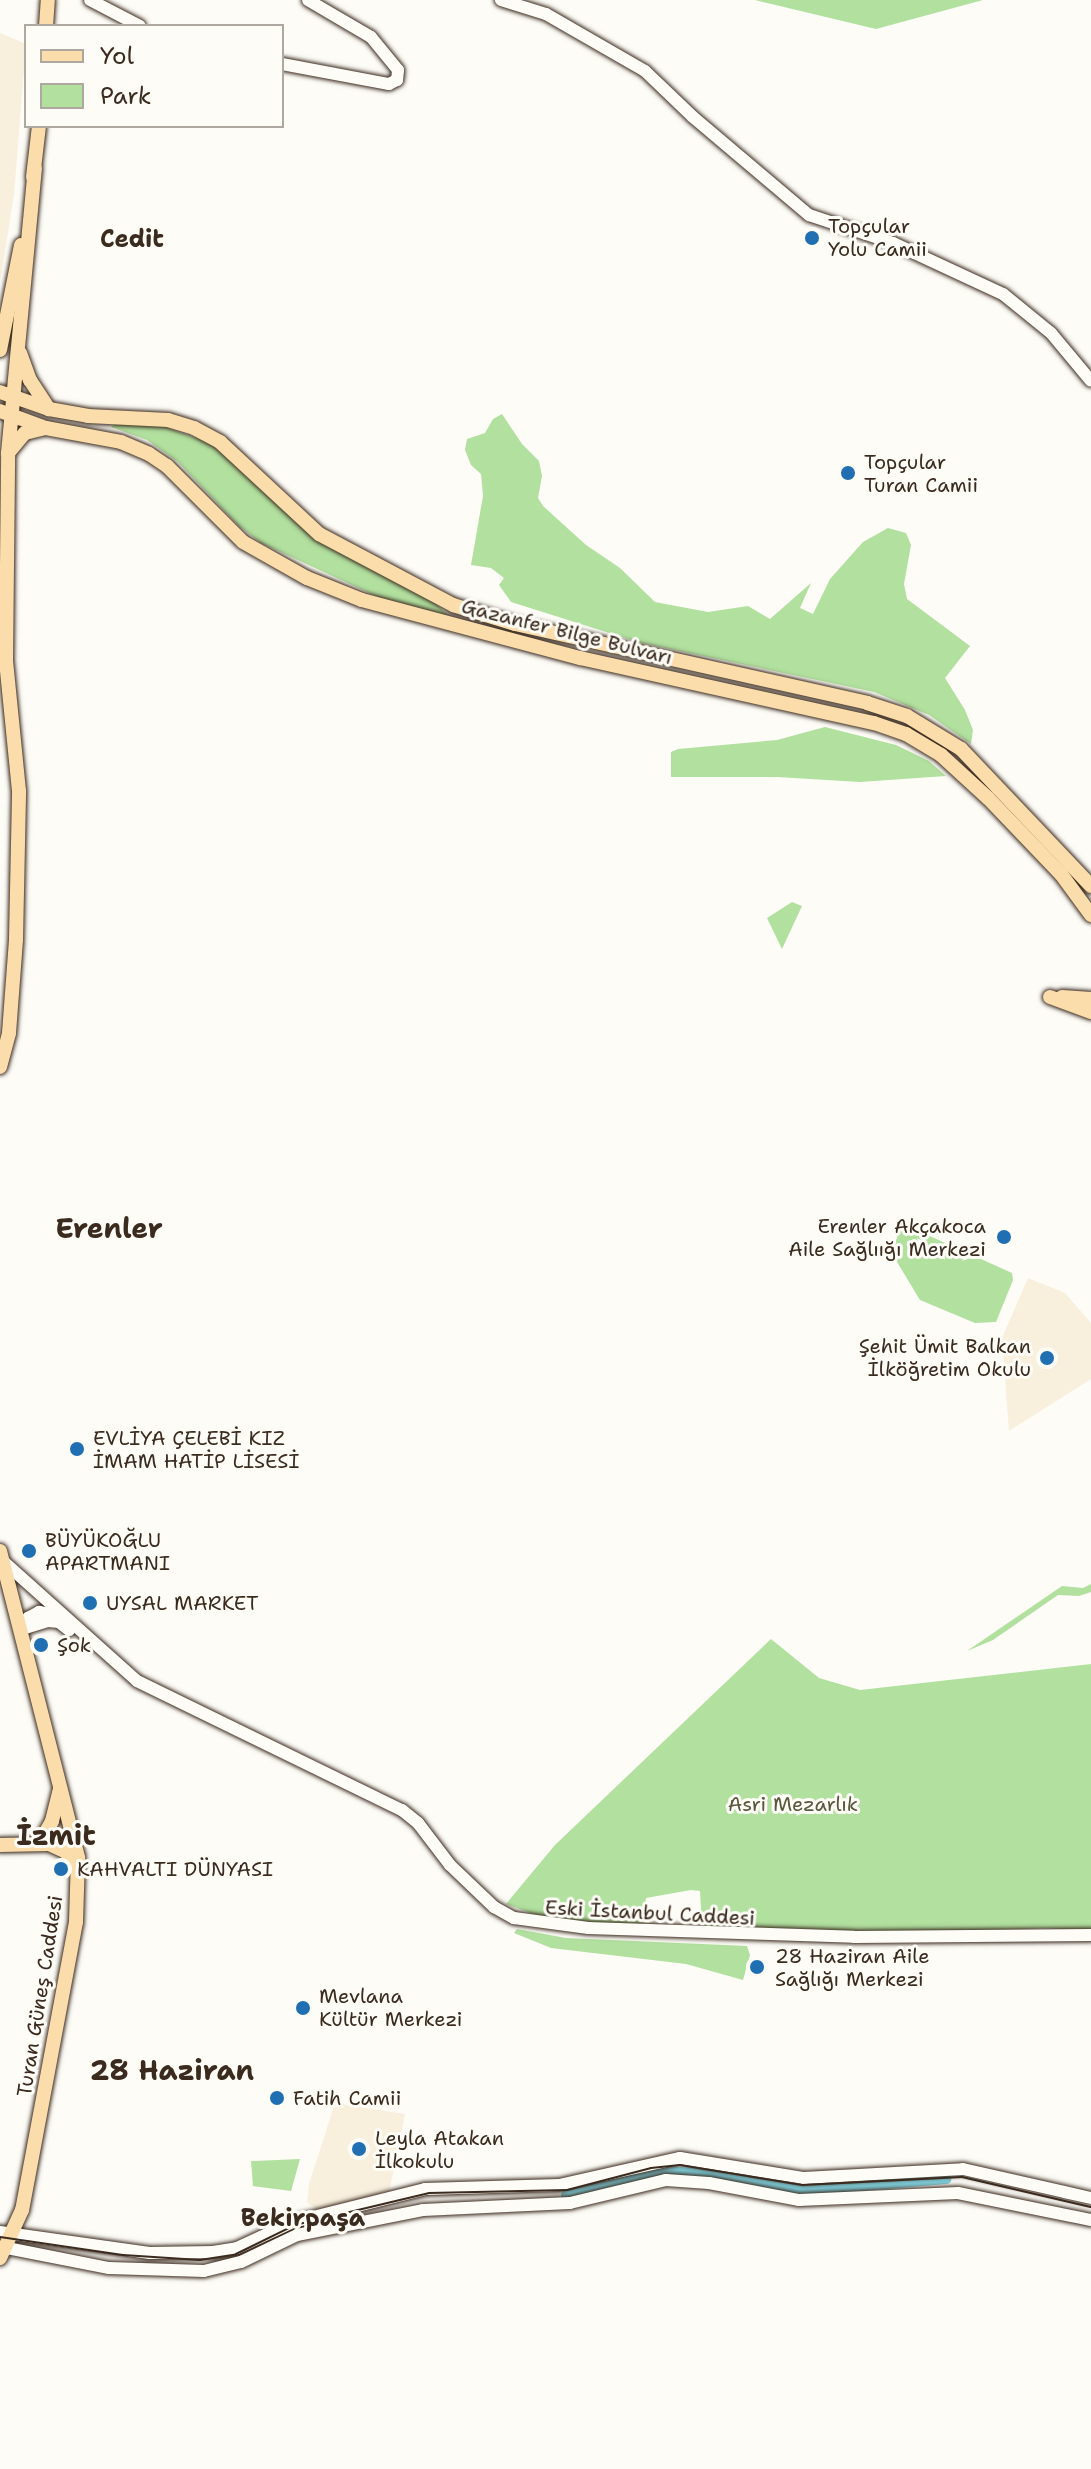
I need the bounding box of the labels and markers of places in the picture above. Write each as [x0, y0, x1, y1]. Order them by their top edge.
place label: Topçular Yolu Camii [828, 214, 927, 261]
marker: Topçular Yolu Camii [803, 229, 821, 247]
place label: Topçular Turan Camii [864, 450, 978, 497]
marker: Topçular Turan Camii [839, 464, 857, 482]
place label: Erenler Akçakoca Aile Sağlıığı Merkezi [788, 1214, 986, 1261]
marker: Erenler Akçakoca Aile Sağlıığı Merkezi [993, 1226, 1015, 1248]
place label: Şehit Ümit Balkan İlköğretim Okulu [859, 1334, 1031, 1381]
marker: Şehit Ümit Balkan İlköğretim Okulu [1038, 1349, 1056, 1367]
place label: EVLİYA ÇELEBİ KIZ İMAM HATİP LİSESİ [93, 1426, 299, 1473]
marker: EVLİYA ÇELEBİ KIZ İMAM HATİP LİSESİ [68, 1440, 86, 1458]
place label: BÜYÜKOĞLU APARTMANI [45, 1528, 170, 1575]
marker: BÜYÜKOĞLU APARTMANI [20, 1542, 38, 1560]
place label: UYSAL MARKET [106, 1591, 259, 1615]
marker: UYSAL MARKET [81, 1594, 99, 1612]
place label: Şok [57, 1633, 91, 1657]
marker: Şok [32, 1636, 50, 1654]
place label: KAHVALTI DÜNYASI [77, 1857, 273, 1881]
marker: KAHVALTI DÜNYASI [52, 1860, 70, 1878]
place label: 28 Haziran Aile Sağlığı Merkezi [775, 1944, 929, 1991]
marker: 28 Haziran Aile Sağlığı Merkezi [746, 1956, 768, 1978]
place label: Mevlana Kültür Merkezi [319, 1984, 462, 2031]
marker: Mevlana Kültür Merkezi [294, 1999, 312, 2017]
place label: Fatih Camii [293, 2086, 401, 2110]
marker: Fatih Camii [268, 2089, 286, 2107]
place label: Leyla Atakan İlkokulu [375, 2126, 504, 2173]
marker: Leyla Atakan İlkokulu [350, 2140, 368, 2158]

